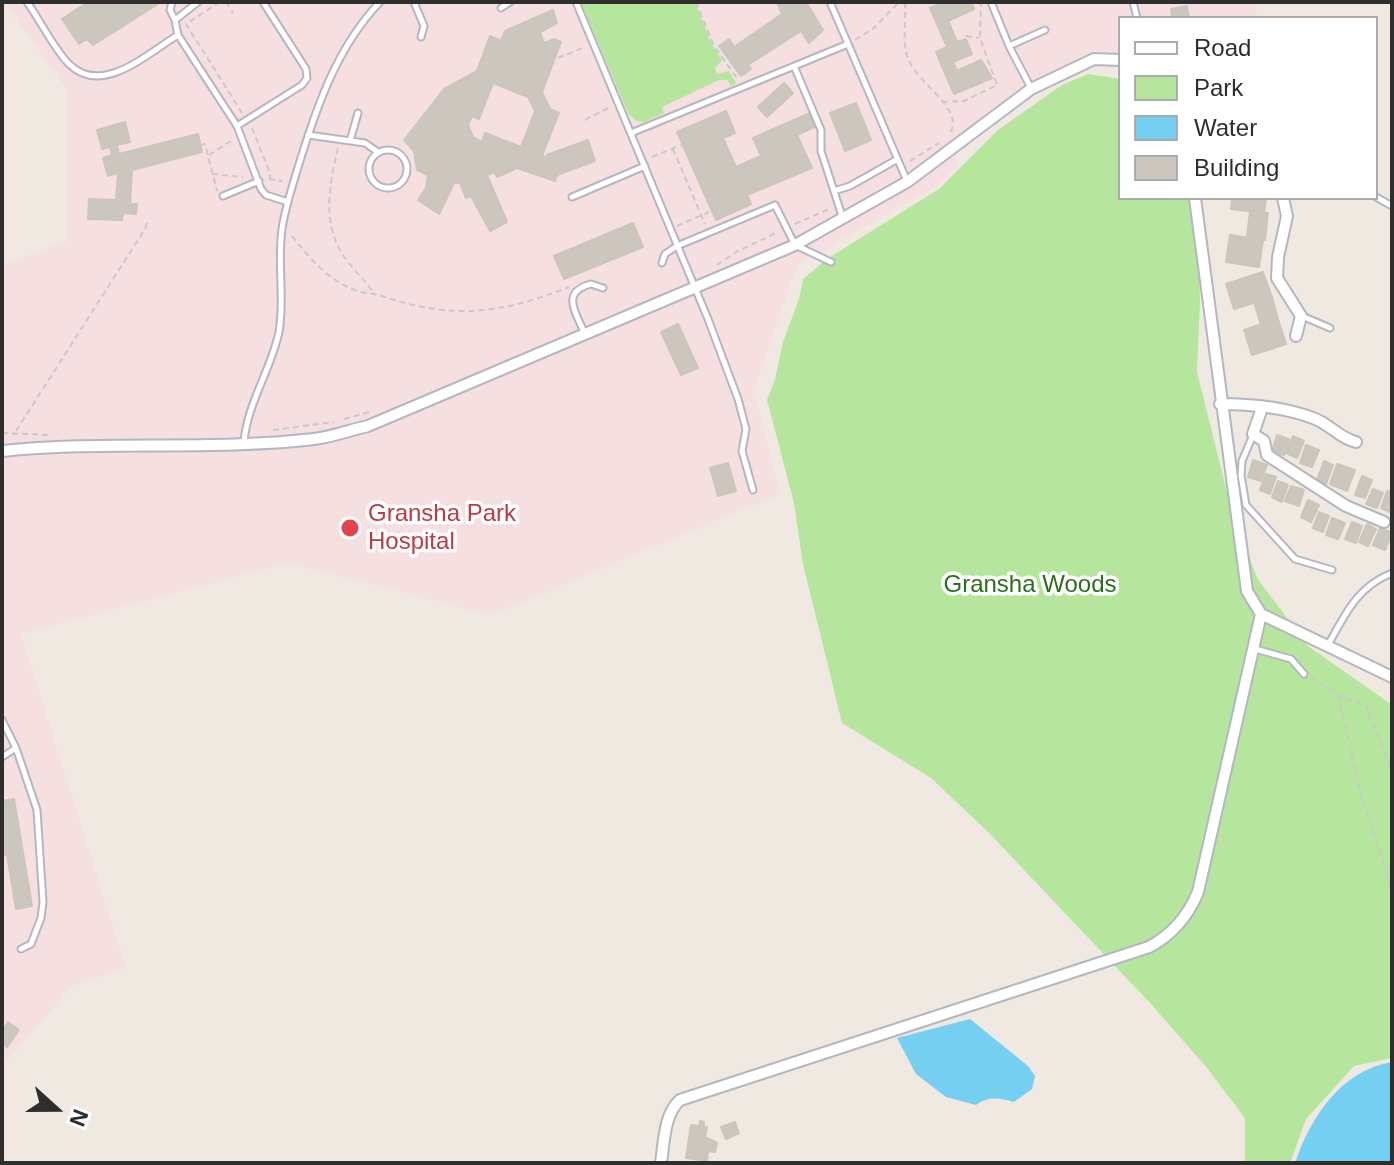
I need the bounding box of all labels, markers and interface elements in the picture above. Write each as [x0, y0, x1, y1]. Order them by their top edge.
legend [1118, 16, 1378, 200]
text: Road [1194, 34, 1251, 61]
text: Park [1194, 74, 1243, 101]
text: Water [1194, 114, 1257, 141]
text: Building [1194, 154, 1279, 181]
place label: Gransha Park Hospital [368, 500, 516, 556]
marker: Gransha Park Hospital [339, 517, 361, 539]
park label: Gransha Woods [944, 571, 1116, 599]
north arrow [16, 1069, 96, 1149]
text: N [64, 1106, 93, 1130]

